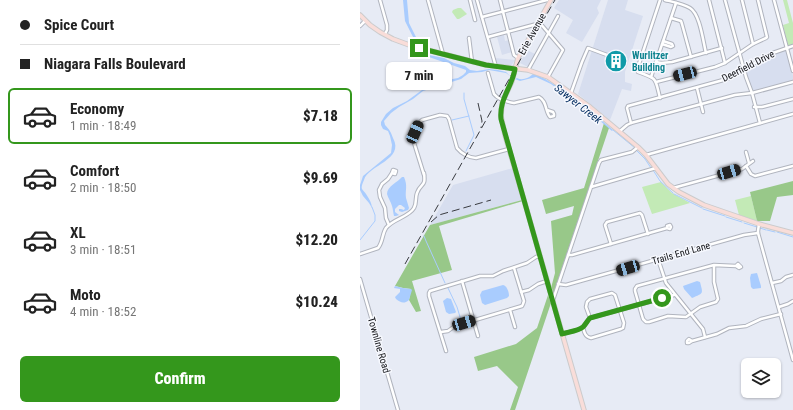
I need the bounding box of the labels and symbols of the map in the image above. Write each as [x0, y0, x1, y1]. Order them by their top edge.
street label: Erie Avenue [516, 11, 548, 57]
route end [410, 39, 428, 57]
building icon: Wurlitzer Building [603, 48, 629, 74]
street label: Deerfield Drive [720, 48, 776, 84]
place label: Wurlitzer Building [632, 50, 669, 73]
callout: 7 min [386, 62, 452, 90]
car [672, 65, 698, 83]
water label: Sawyer Creek [552, 81, 604, 127]
car [405, 119, 425, 145]
car [716, 163, 742, 181]
street label: Trails End Lane [651, 239, 712, 267]
car [615, 259, 641, 277]
route start [653, 289, 671, 307]
car [451, 314, 477, 332]
street label: Townline Road [366, 316, 392, 374]

